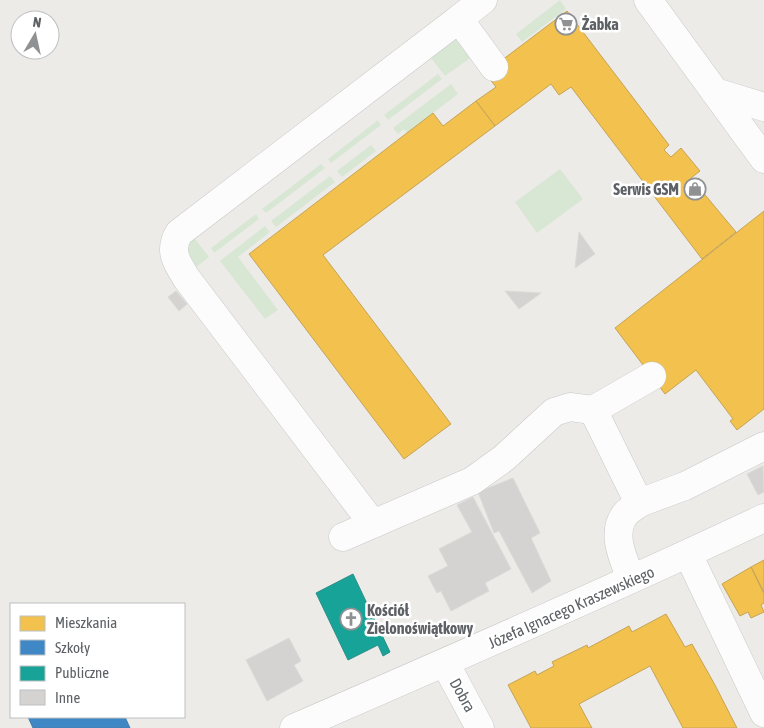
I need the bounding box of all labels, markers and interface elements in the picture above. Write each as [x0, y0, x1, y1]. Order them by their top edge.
north arrow [10, 10, 60, 60]
supermarket icon: Żabka [554, 12, 578, 36]
text: N [32, 14, 42, 31]
place label: Żabka [582, 15, 619, 33]
shop icon: Serwis GSM [683, 177, 707, 201]
place label: Serwis GSM [613, 180, 679, 198]
street label: Józefa Ignacego Kraszewskiego [485, 562, 657, 653]
place label: Kościół Zielonoświątkowy [367, 601, 474, 637]
legend [10, 603, 185, 718]
church icon: Kościół Zielonoświątkowy [339, 607, 363, 631]
text: Mieszkania [55, 614, 117, 631]
text: Szkoły [55, 639, 90, 656]
text: Publiczne [55, 664, 109, 681]
street label: Dobra [446, 675, 480, 715]
text: Inne [55, 689, 80, 706]

